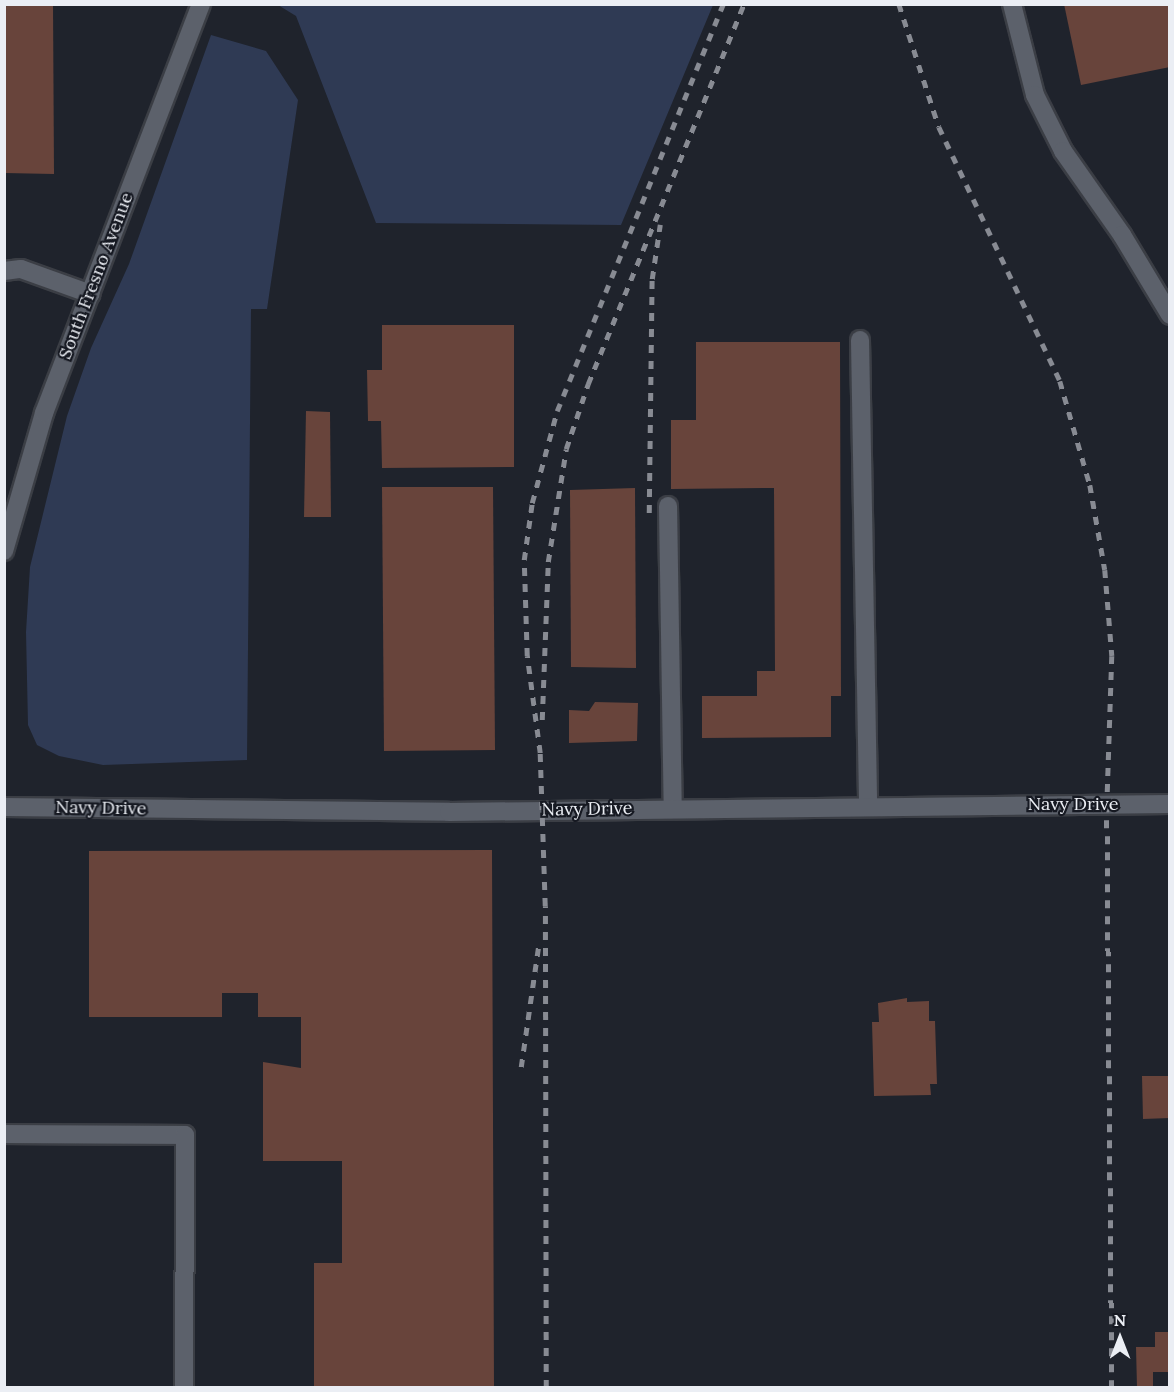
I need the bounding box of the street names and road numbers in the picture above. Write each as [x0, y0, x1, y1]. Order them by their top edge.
street label: South Fresno Avenue [54, 190, 138, 362]
street label: Navy Drive [1027, 793, 1119, 815]
street label: Navy Drive [55, 796, 147, 820]
street label: Navy Drive [541, 797, 633, 821]

